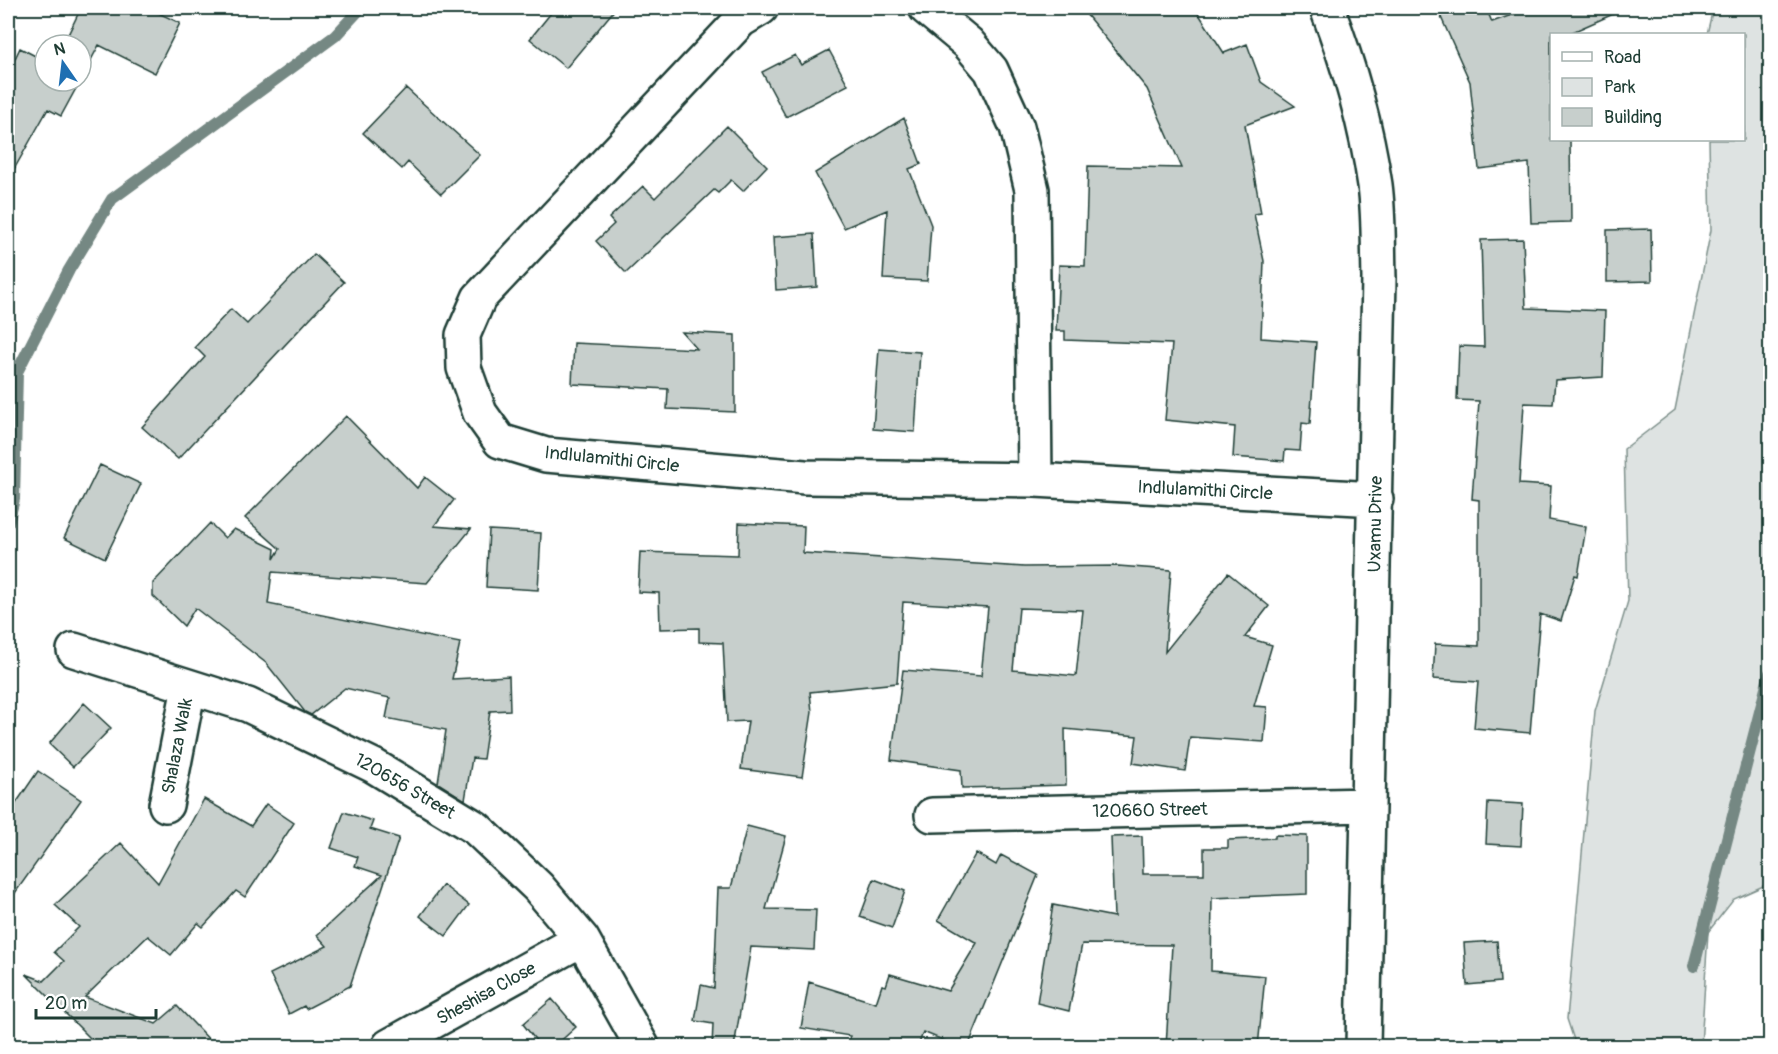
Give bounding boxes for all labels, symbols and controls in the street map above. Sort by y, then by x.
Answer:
north arrow [33,33,93,93]
legend [1550,33,1745,141]
text: N [52,38,67,60]
text: Road [1604,46,1641,69]
text: Park [1604,76,1636,99]
text: Building [1604,106,1662,129]
street label: Indlulamithi Circle [543,441,681,478]
street label: Indlulamithi Circle [1137,475,1273,506]
street label: Uxamu Drive [1363,475,1388,573]
street label: Shalaza Walk [157,696,198,796]
street label: 120656 Street [350,748,460,825]
street label: 120660 Street [1092,798,1209,823]
street label: Sheshisa Close [433,957,540,1030]
scale bar [36,982,156,1020]
text: 20 m [45,992,87,1015]

